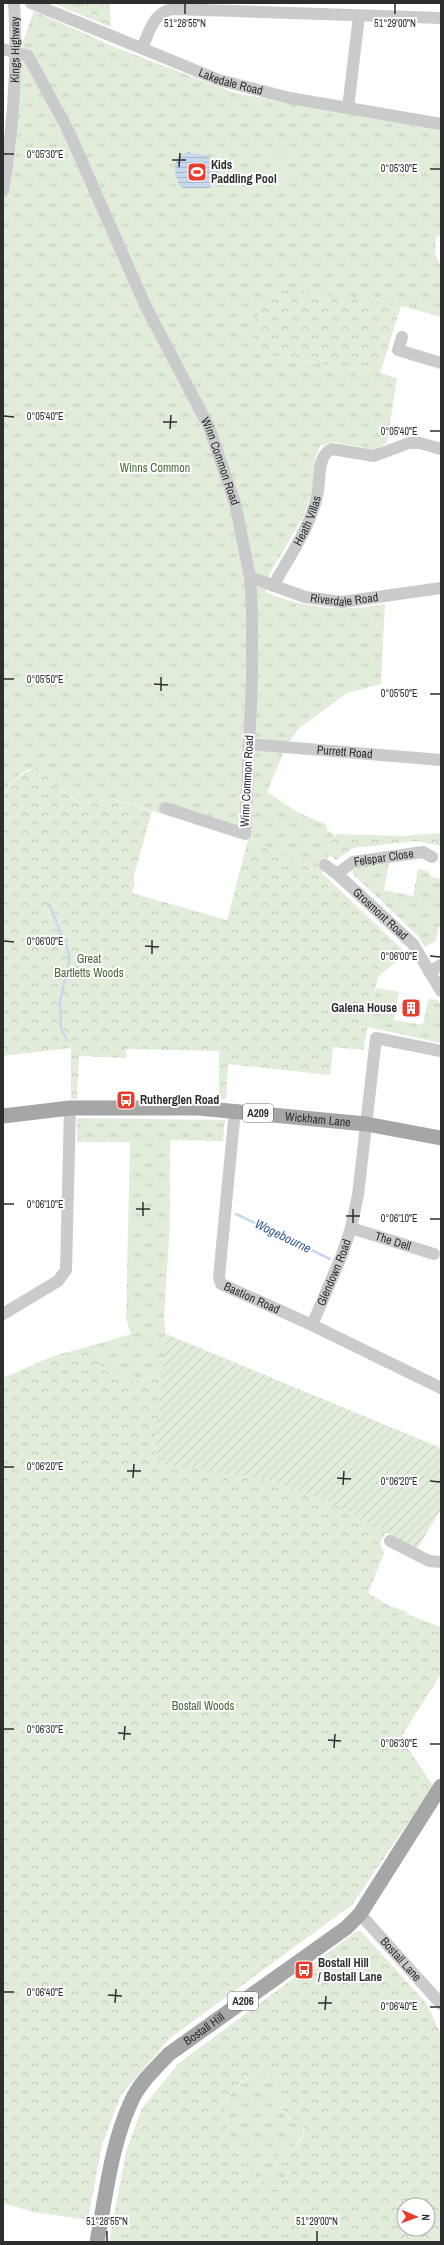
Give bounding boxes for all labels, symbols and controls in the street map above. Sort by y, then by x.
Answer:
street label: Kings Highway [7,16,23,83]
text: 51°28'55"N [164,17,206,30]
text: 51°29'00"N [374,17,416,30]
street label: Lakedale Road [196,65,265,99]
text: 0°05'30"E [27,148,63,161]
place label: Kids Paddling Pool [211,157,277,187]
sports icon: Kids Paddling Pool [186,161,208,183]
text: 0°05'30"E [381,162,417,175]
text: 0°05'40"E [27,410,63,423]
street label: Winn Common Road [197,414,243,507]
text: 0°05'40"E [381,425,417,438]
park label: Winns Common [120,460,190,476]
street label: Heath Villas [290,494,325,549]
street label: Riverdale Road [309,589,379,610]
text: 0°05'50"E [27,673,63,686]
text: 0°05'50"E [381,687,417,700]
street label: Winn Common Road [237,735,257,827]
street label: Purrett Road [316,742,373,762]
street label: Felspar Close [353,845,415,870]
street label: Grosmont Road [349,885,411,943]
text: 0°06'00"E [27,935,63,948]
text: 0°06'00"E [381,950,417,963]
park label: Great Bartletts Woods [54,951,124,981]
building icon: Galena House [400,997,422,1019]
place label: Galena House [331,1000,398,1016]
bus stop icon: Rutherglen Road [115,1089,137,1111]
place label: Rutherglen Road [140,1092,219,1108]
road number: A209 [243,1104,273,1122]
street label: Wickham Lane [284,1108,351,1131]
text: 0°06'10"E [27,1198,63,1211]
text: 0°06'10"E [381,1212,417,1225]
water label: Wogebourne [252,1215,314,1257]
street label: The Dell [373,1228,413,1254]
street label: Glendown Road [313,1237,355,1308]
street label: Bastion Road [221,1278,282,1318]
text: 0°06'20"E [27,1460,63,1473]
text: 0°06'20"E [381,1475,417,1488]
park label: Bostall Woods [172,1698,234,1714]
text: 0°06'30"E [27,1723,63,1736]
text: 0°06'30"E [381,1737,417,1750]
street label: Bostall Lane [377,1934,425,1985]
place label: Bostall Hill / Bostall Lane [318,1955,383,1985]
bus stop icon: Bostall Hill / Bostall Lane [293,1959,315,1981]
text: 0°06'40"E [27,1986,63,1999]
road number: A206 [228,1992,258,2010]
text: 0°06'40"E [381,2000,417,2013]
street label: Bostall Hill [180,2009,228,2049]
north arrow [396,2197,436,2237]
text: N [419,2214,433,2221]
text: 51°28'55"N [86,2215,128,2228]
text: 51°29'00"N [296,2215,338,2228]

